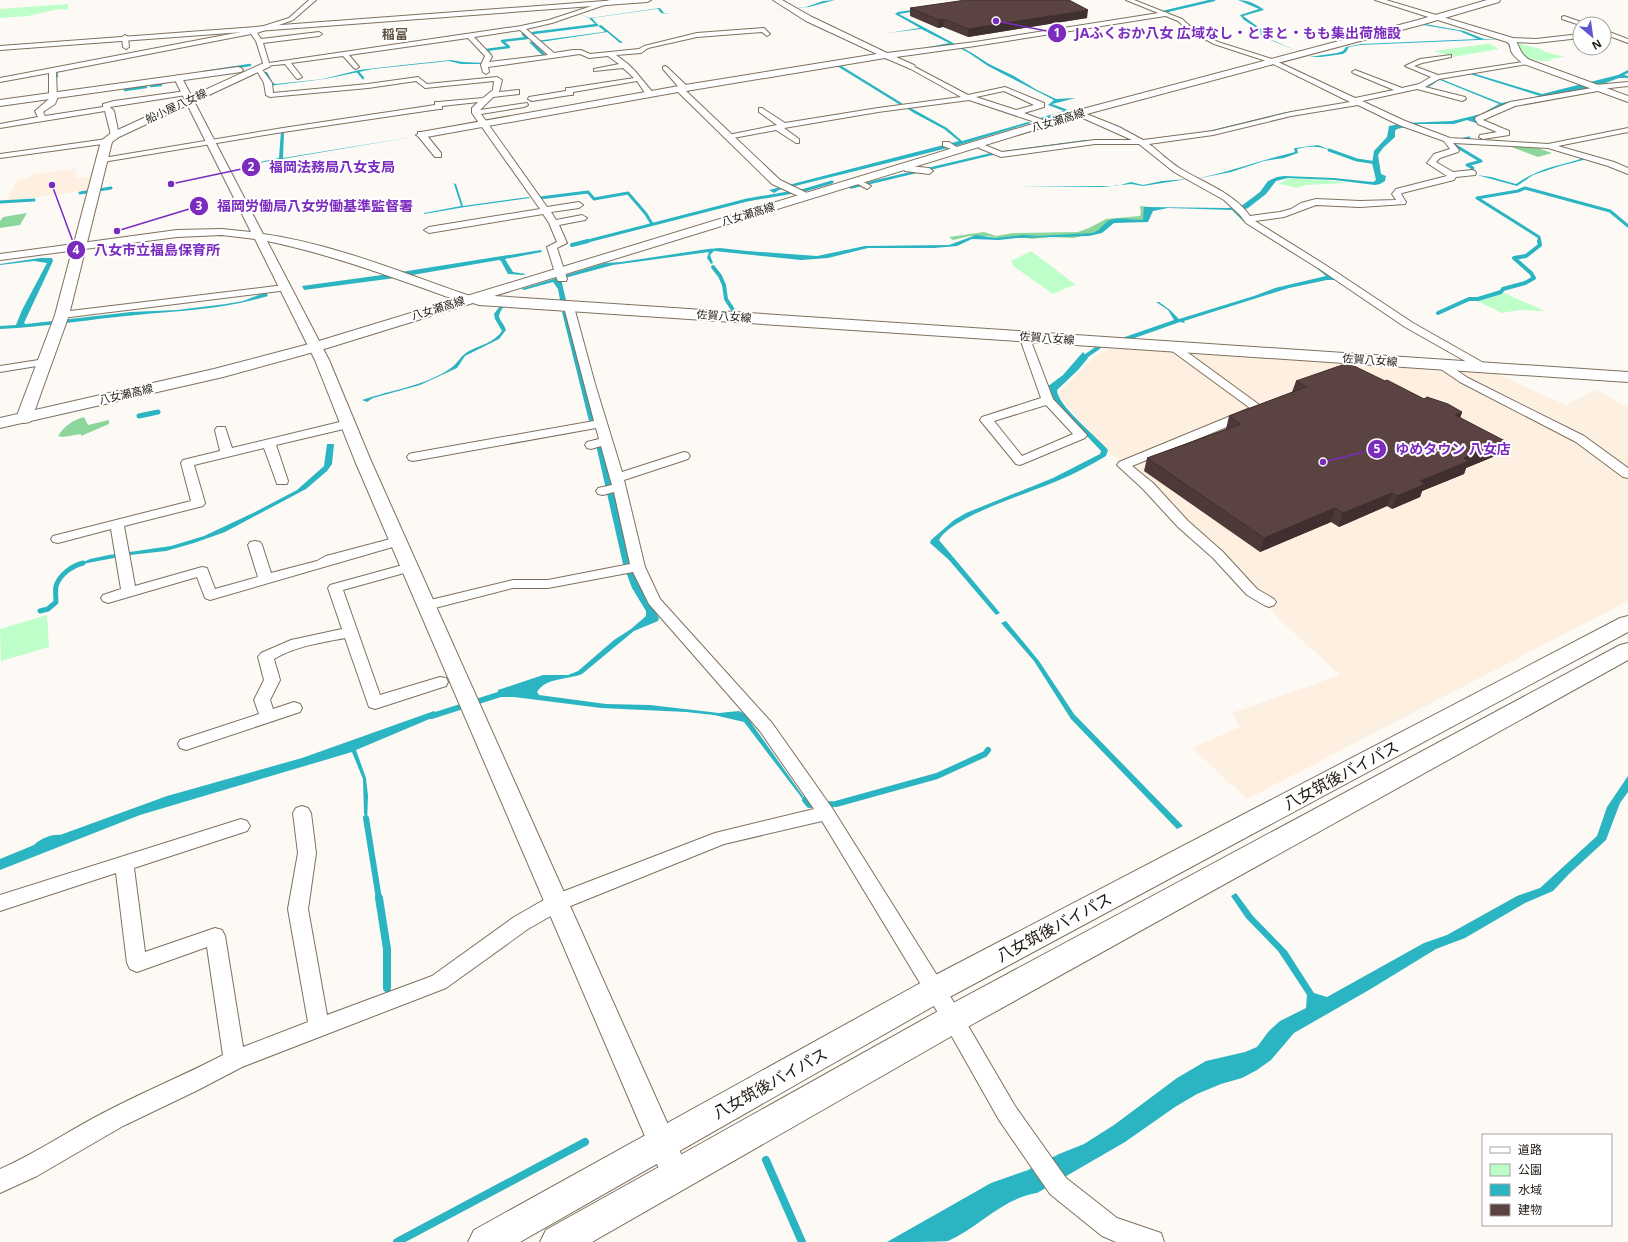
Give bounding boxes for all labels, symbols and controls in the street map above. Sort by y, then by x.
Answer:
north arrow [1572,16,1612,56]
callout: JAふくおか八女 広域なし・とまと・もも集出荷施設 [1047,20,1409,46]
text: JAふくおか八女 広域なし・とまと・もも集出荷施設 [1073,23,1401,42]
text: 1 [1054,24,1060,41]
district label: 稲富 [382,25,408,43]
text: N [1590,36,1605,54]
street label: 船小屋八女線 [143,85,209,126]
street label: 八女瀬高線 [1029,104,1086,135]
callout: 福岡法務局八女支局 [241,154,403,180]
text: 福岡法務局八女支局 [269,157,395,176]
text: 2 [248,158,255,175]
callout: 福岡労働局八女労働基準監督署 [189,193,421,219]
text: 福岡労働局八女労働基準監督署 [217,196,413,215]
text: 3 [196,197,203,214]
street label: 八女瀬高線 [719,198,776,229]
callout: 八女市立福島保育所 [66,237,228,263]
text: 八女市立福島保育所 [94,240,220,259]
text: 4 [73,241,80,258]
street label: 八女瀬高線 [409,292,466,323]
street label: 佐賀八女線 [696,306,752,325]
street label: 佐賀八女線 [1019,328,1075,347]
street label: 佐賀八女線 [1342,350,1398,369]
street label: 八女瀬高線 [97,380,154,407]
callout: ゆめタウン 八女店 [1367,436,1519,462]
text: ゆめタウン 八女店 [1395,439,1511,458]
text: 5 [1374,440,1381,457]
street label: 八女筑後バイパス [1279,735,1403,815]
street label: 八女筑後バイパス [992,887,1116,967]
street label: 八女筑後バイパス [709,1042,831,1124]
legend [1482,1134,1612,1226]
text: 道路 [1518,1141,1542,1158]
text: 公園 [1518,1161,1542,1178]
text: 水域 [1518,1181,1542,1198]
text: 建物 [1518,1201,1542,1218]

